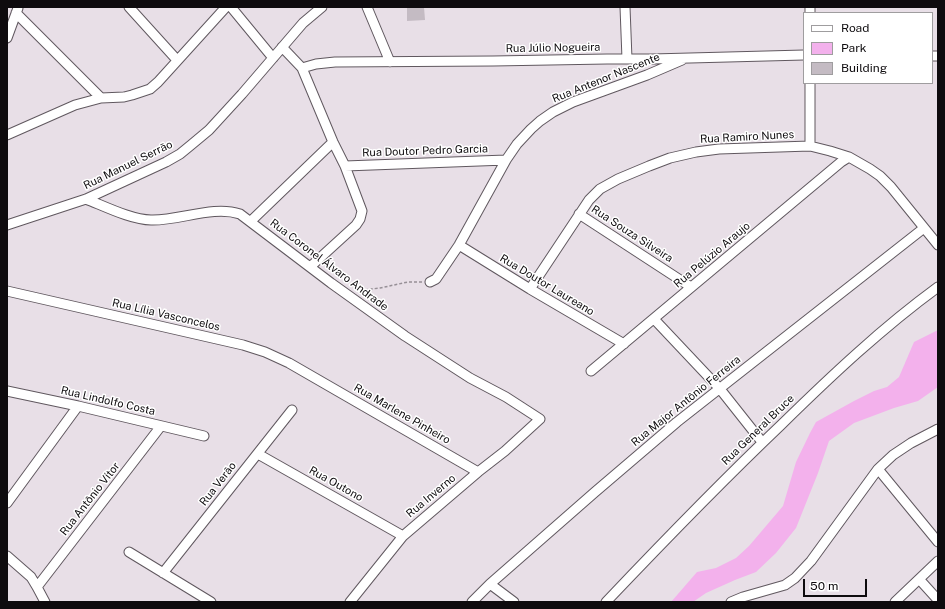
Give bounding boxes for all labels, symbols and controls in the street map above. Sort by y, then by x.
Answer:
legend [803,12,933,84]
text: Road [841,21,869,35]
street label: Rua Júlio Nogueira [505,41,601,55]
text: Park [841,41,867,55]
street label: Rua Antenor Nascente [550,50,662,106]
text: Building [841,61,887,75]
street label: Rua Ramiro Nunes [700,128,794,146]
street label: Rua Manuel Serrão [81,138,175,192]
street label: Rua Doutor Pedro Garcia [362,142,488,160]
street label: Rua Souza Silveira [589,203,675,265]
street label: Rua Coronel Álvaro Andrade [267,216,391,314]
street label: Rua Pelúzio Araujo [671,219,753,291]
street label: Rua Doutor Laureano [497,252,597,318]
street label: Rua Lília Vasconcelos [111,296,221,334]
street label: Rua Major Antônio Ferreira [629,353,743,449]
street label: Rua Marlene Pinheiro [351,381,453,447]
street label: Rua Lindolfo Costa [59,384,157,418]
street label: Rua General Bruce [719,392,797,468]
street label: Rua Verão [197,459,239,509]
street label: Rua Antônio Vítor [57,460,123,538]
street label: Rua Outono [307,464,365,504]
street label: Rua Inverno [404,472,458,520]
scale bar [805,571,869,597]
text: 50 m [810,579,838,593]

